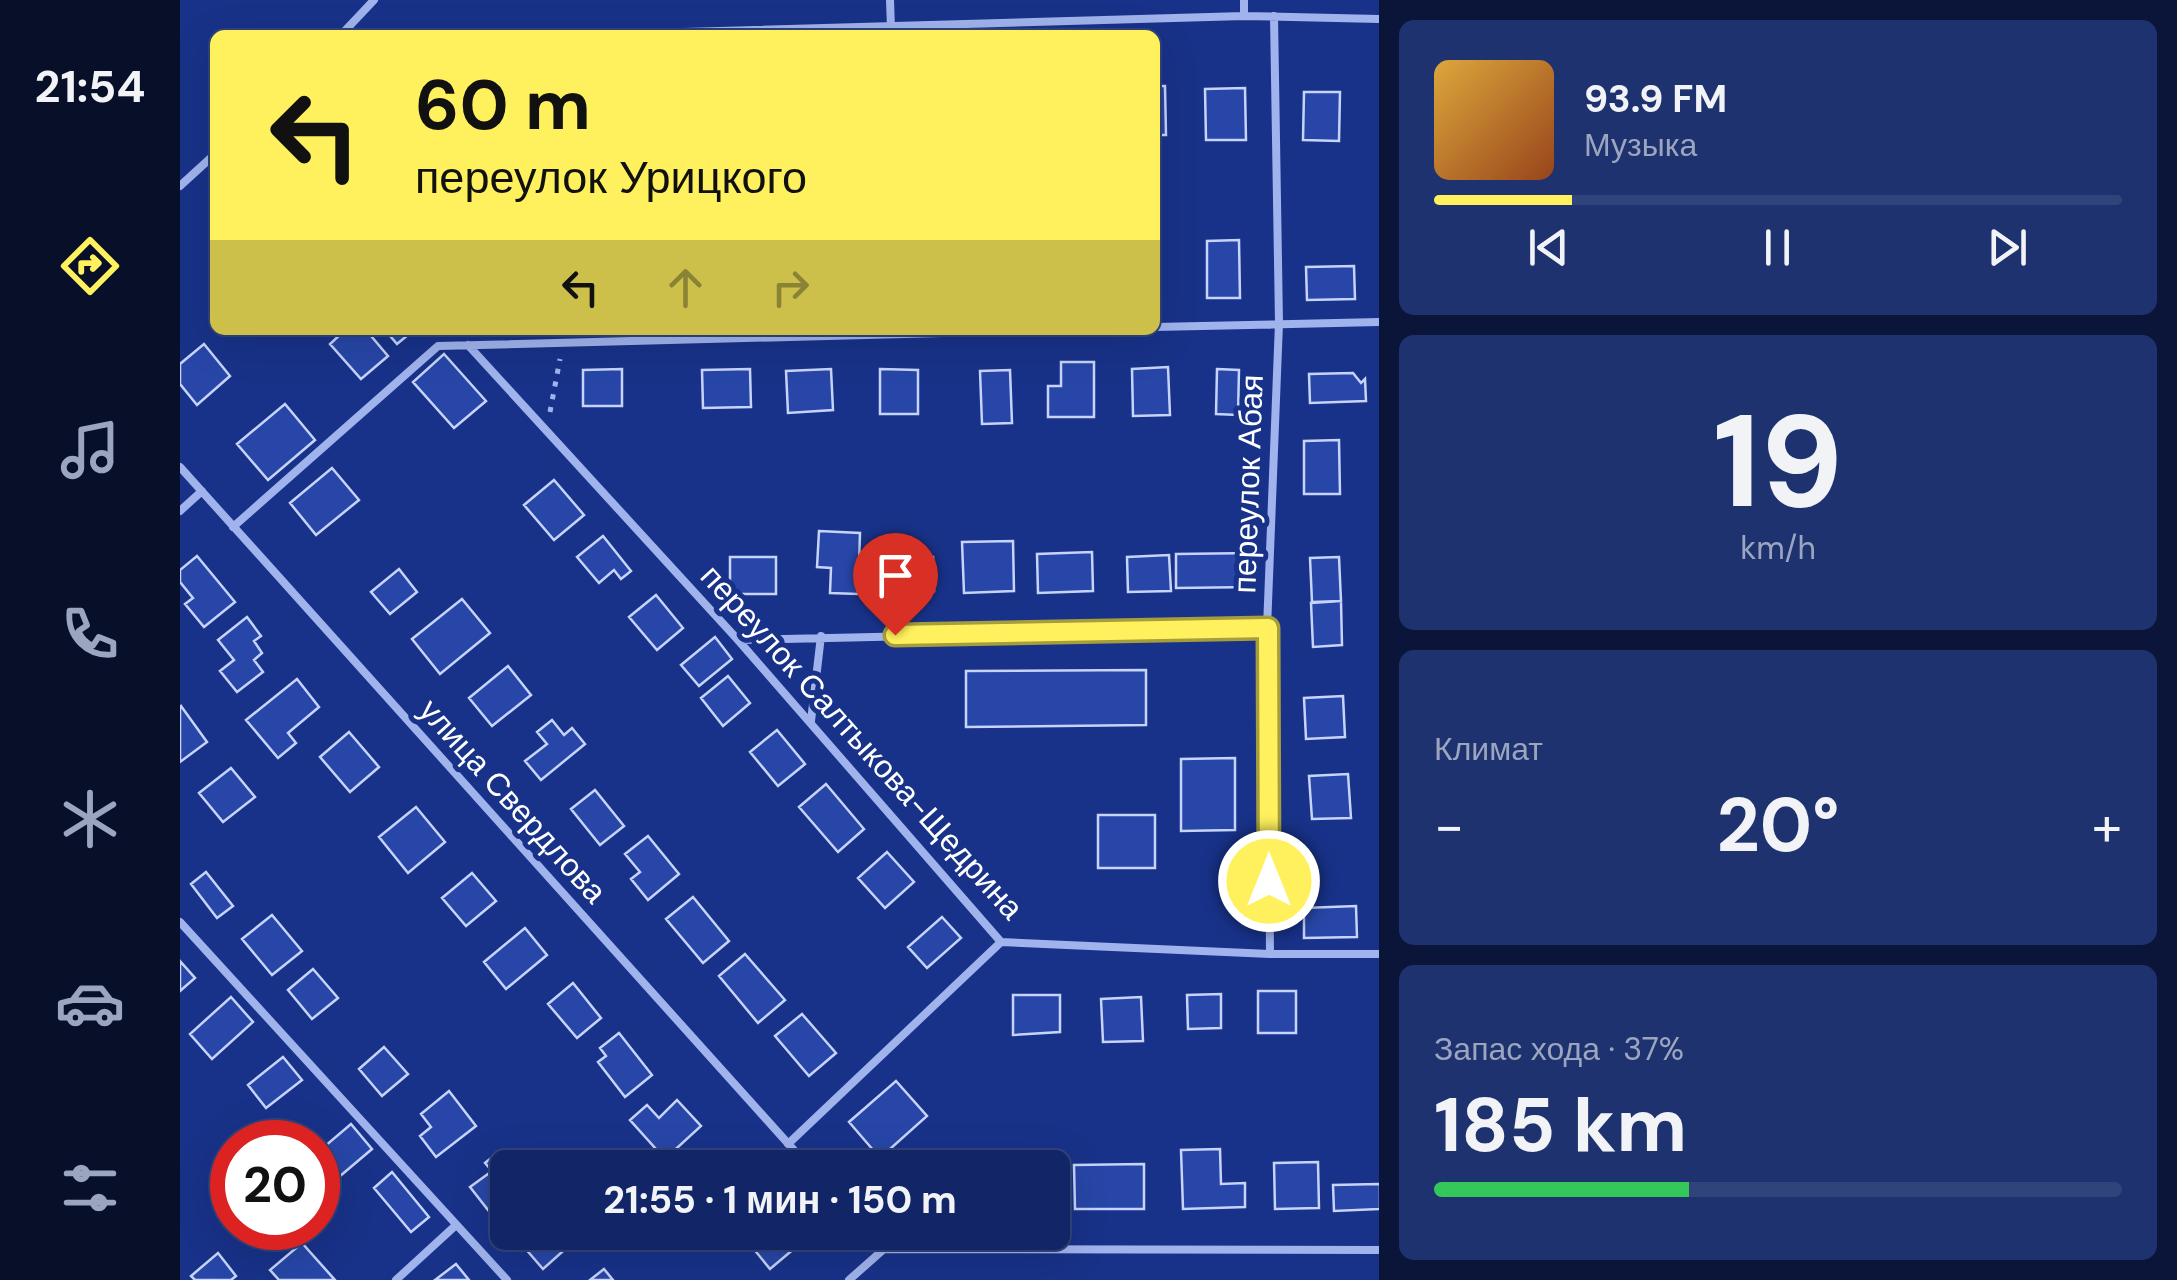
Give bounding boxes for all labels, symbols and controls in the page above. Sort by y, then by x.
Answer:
text: 21:54 [34,57,146,116]
text: 60 m [415,60,591,151]
icon: left [250,70,380,200]
text: 93.9 FM [1584,74,1727,124]
text: Музыка [1584,124,1697,166]
text: переулок Урицкого [415,148,807,207]
icon: previous [1521,220,1576,275]
icon: pause [1750,220,1805,275]
icon: next [1980,220,2035,275]
icon: directions [55,231,125,301]
icon: left [553,260,608,315]
icon: ahead [658,260,713,315]
icon: right [763,260,818,315]
street label: переулок Абая [1223,374,1273,594]
text: 19 [1713,377,1843,546]
icon: music [55,415,125,485]
text: km/h [1740,527,1816,569]
pin [853,533,938,636]
icon: arrive [868,548,923,603]
street label: переулок Салтыкова-Щедрина [691,556,1033,928]
icon: phone [55,599,125,669]
street label: улица Свердлова [410,690,616,912]
text: Климат [1434,728,1543,770]
text: 20° [1717,777,1840,874]
icon: climate [55,784,125,854]
text: − [1434,790,1464,862]
text: + [2092,790,2122,862]
position arrow [1217,829,1321,933]
icon: car [55,968,125,1038]
text: Запас хода · 37% [1434,1028,1684,1070]
text: 185 km [1434,1077,1687,1174]
speed limit sign: 20 [210,1120,340,1250]
icon: filters [55,1153,125,1223]
text: 21:55 · 1 мин · 150 m [603,1175,957,1225]

